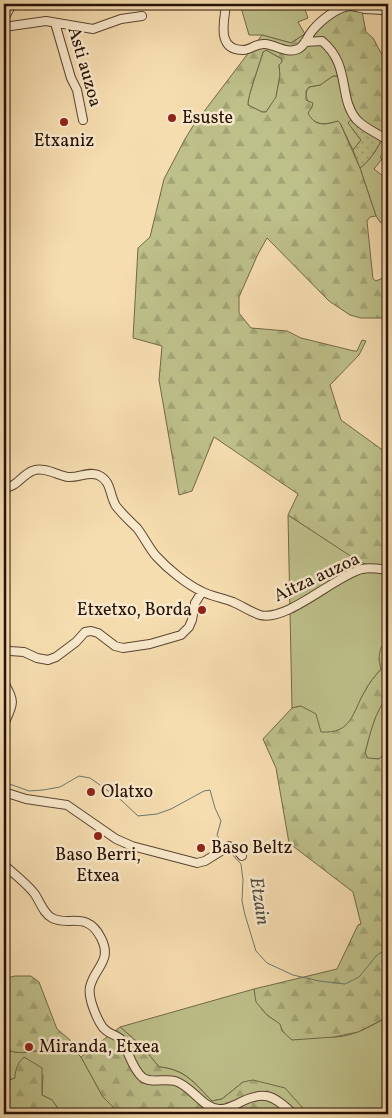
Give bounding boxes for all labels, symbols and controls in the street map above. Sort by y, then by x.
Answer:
street label: Asti auzoa [61,24,107,110]
place label: Esuste [182,106,233,131]
marker: Esuste [166,112,178,124]
marker: Etxaniz [58,116,70,128]
place label: Etxaniz [34,129,94,154]
street label: Aitza auzoa [270,547,364,609]
place label: Etxetxo, Borda [77,598,192,623]
marker: Etxetxo, Borda [196,604,208,616]
place label: Olatxo [101,780,153,805]
marker: Olatxo [85,786,97,798]
marker: Baso Berri, Etxea [92,830,104,842]
place label: Baso Beltz [211,836,293,861]
marker: Baso Beltz [195,842,207,854]
place label: Baso Berri, Etxea [55,843,141,889]
water label: Etzain [242,875,276,927]
place label: Miranda, Etxea [39,1035,159,1060]
marker: Miranda, Etxea [23,1041,35,1053]

